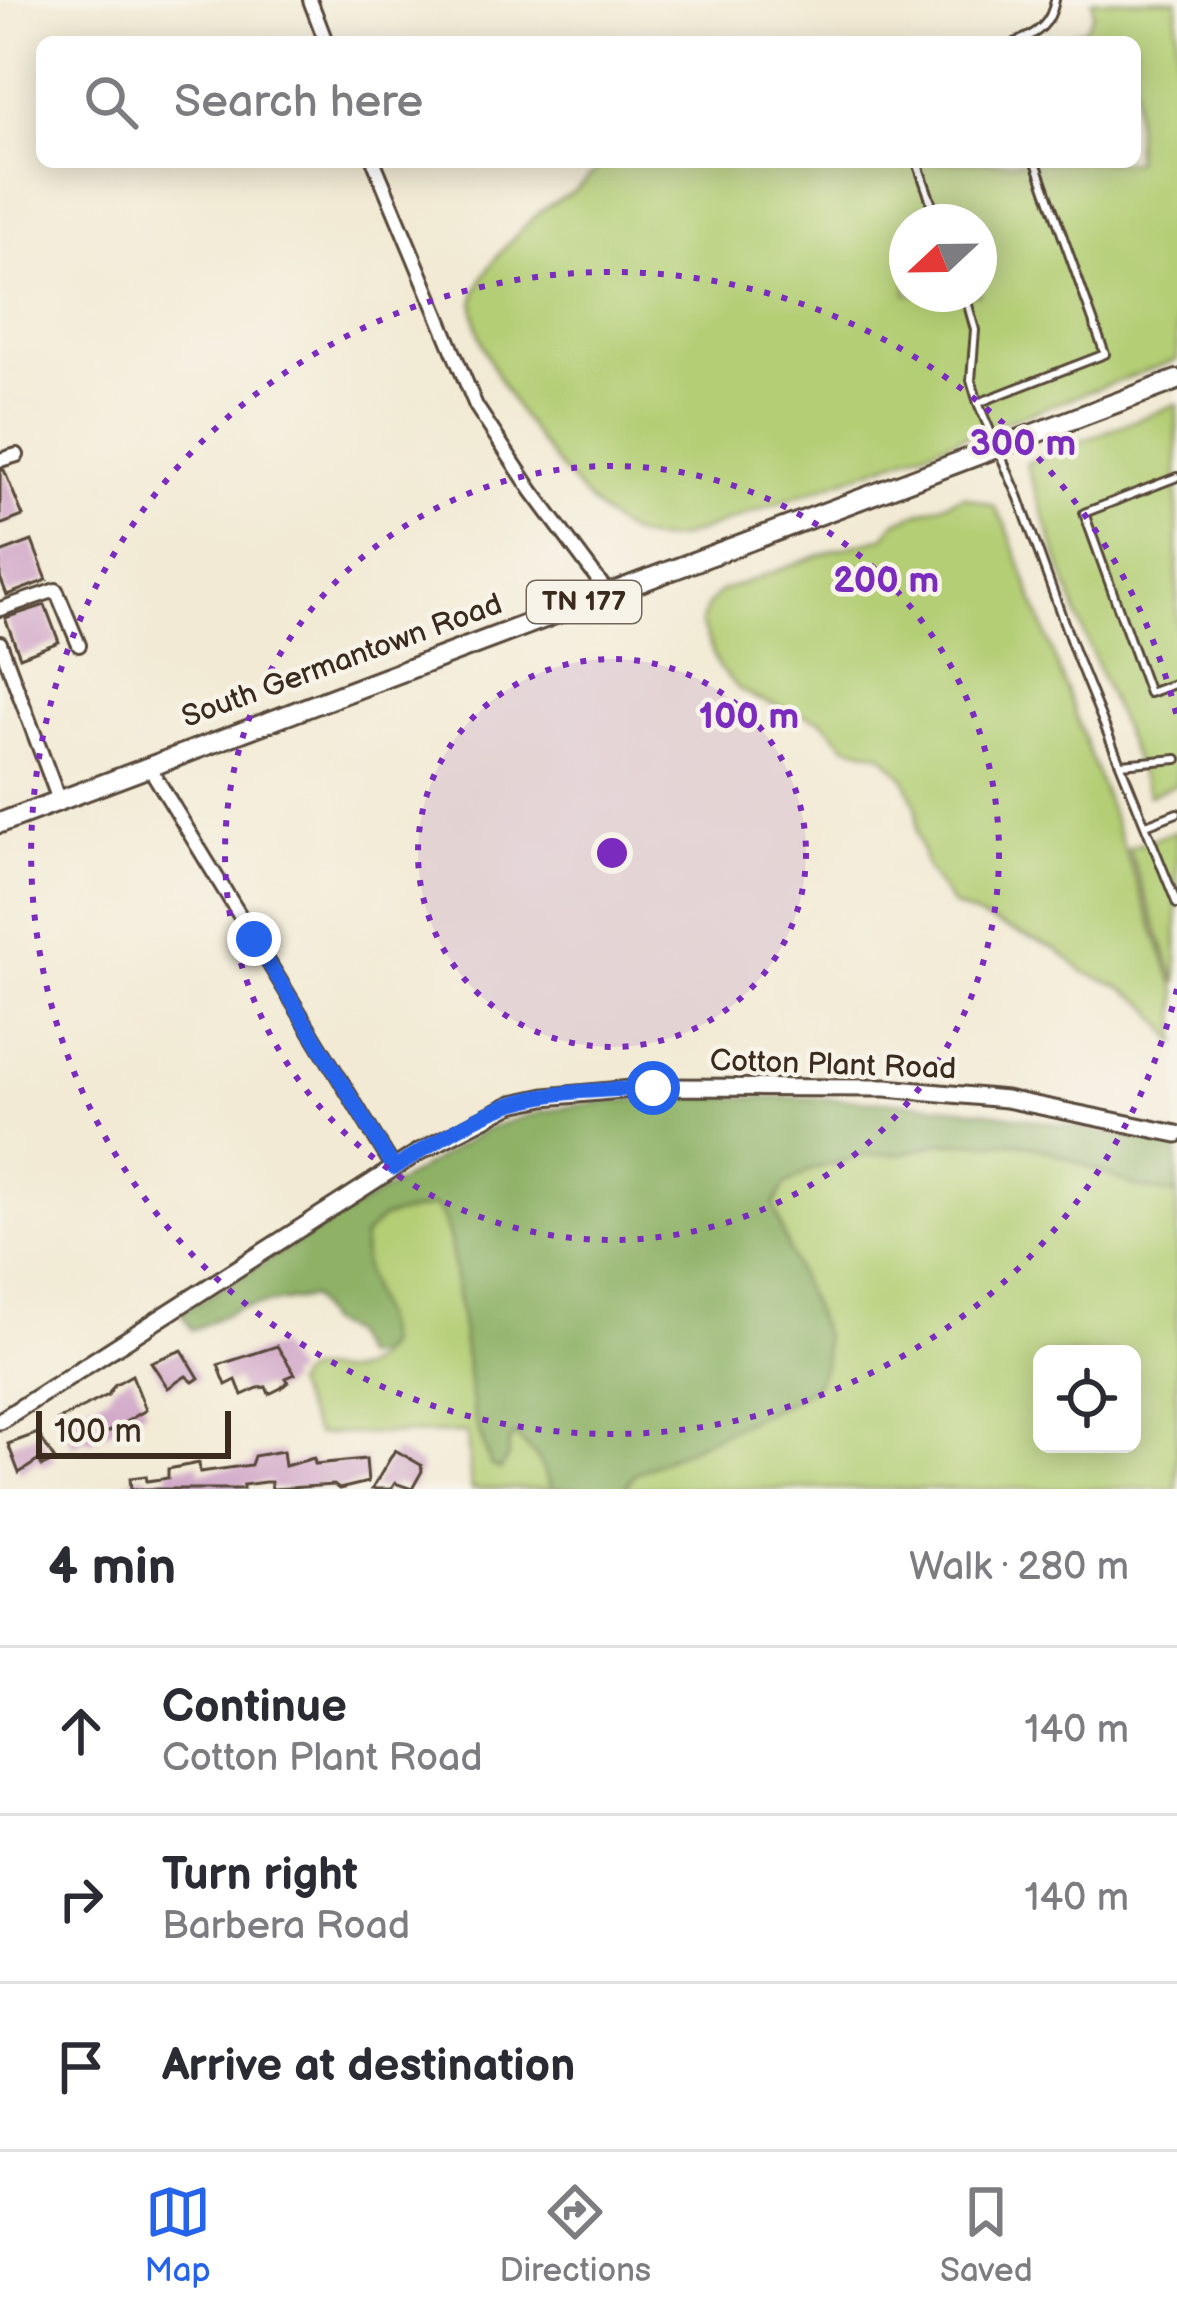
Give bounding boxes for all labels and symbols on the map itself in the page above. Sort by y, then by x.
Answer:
north arrow [889,204,997,312]
text: 300 m [970,423,1076,466]
text: 200 m [833,560,939,603]
road number: TN 177 [527,581,641,623]
street label: South Germantown Road [177,586,507,736]
text: 100 m [699,696,799,739]
centre of rings [591,832,633,874]
route end [227,912,281,966]
street label: Cotton Plant Road [709,1043,957,1087]
route start [626,1061,680,1115]
scale bar [36,1405,231,1458]

